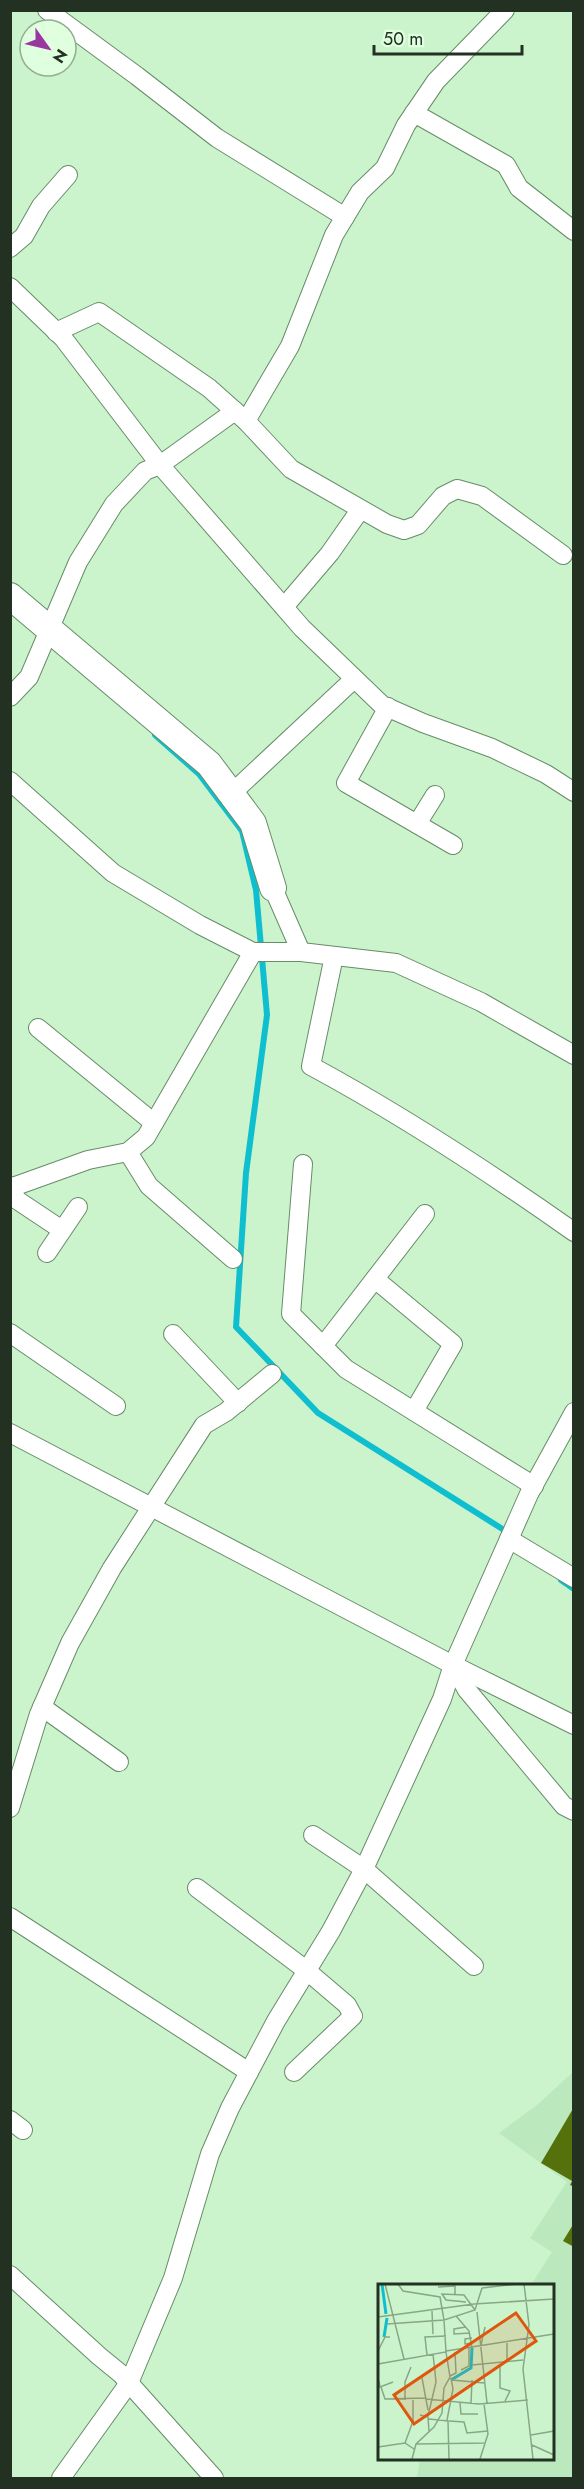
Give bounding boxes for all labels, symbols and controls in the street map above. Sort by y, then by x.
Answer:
north arrow [18,18,78,78]
scale bar [374,18,522,56]
text: 50 m [383,26,423,52]
text: N [47,44,73,68]
inset map [378,2284,554,2459]

